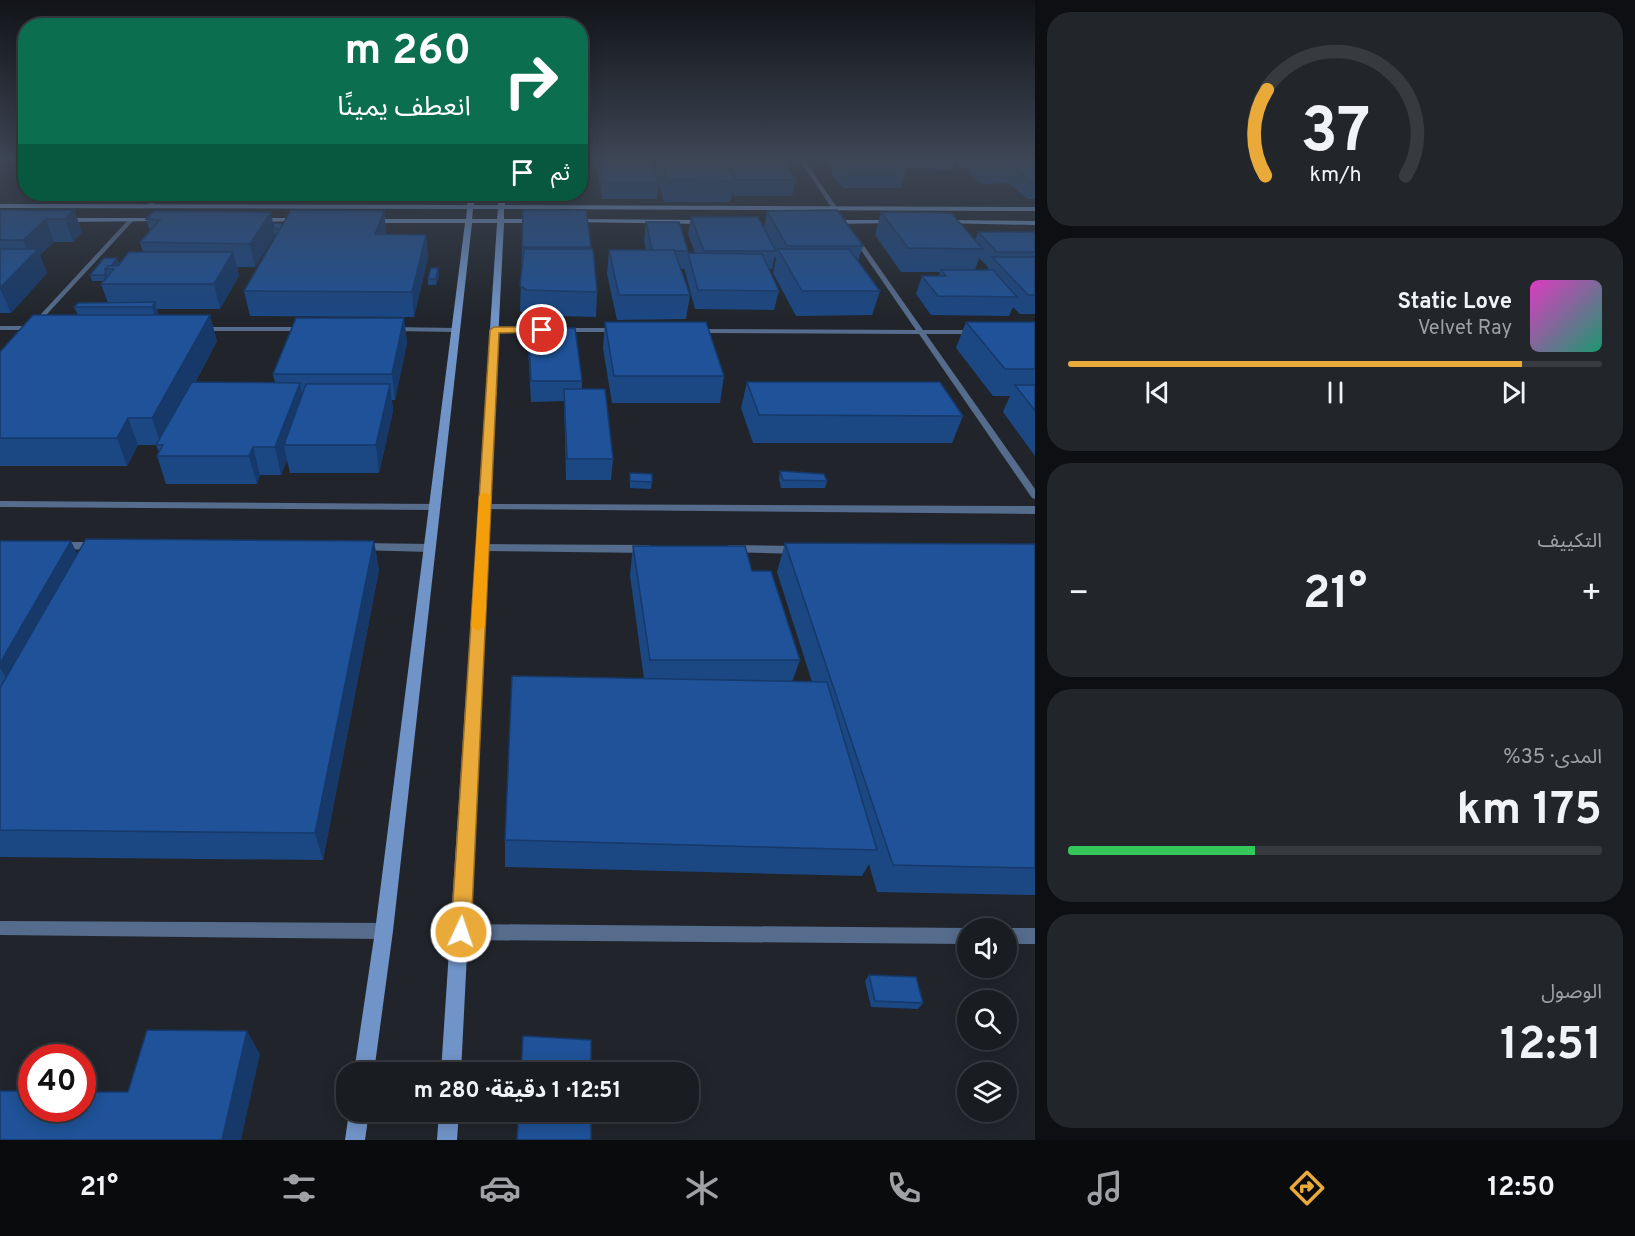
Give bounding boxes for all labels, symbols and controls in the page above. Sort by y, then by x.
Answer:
text: 260 m [345,26,471,79]
icon: right [492,42,570,120]
text: انعطف يمينًا [337,91,471,125]
text: 37 [1300,95,1370,174]
icon: arrive [506,156,539,189]
text: ثم [551,161,570,188]
text: km/h [1309,162,1361,189]
text: Static Love [1398,289,1512,316]
pin [516,304,567,355]
icon: arrive [525,313,558,346]
text: Velvet Ray [1418,316,1512,342]
icon: previous [1141,376,1174,409]
icon: pause [1319,376,1352,409]
icon: next [1497,376,1530,409]
text: التكييف [1538,529,1602,555]
text: 21° [1303,567,1367,624]
text: − [1068,574,1089,616]
text: + [1581,574,1602,616]
text: المدى · 35% [1503,745,1602,771]
text: 175 km [1457,783,1602,840]
position arrow [429,900,493,964]
map controls [957,918,1017,1122]
button: sound [957,918,1017,978]
text: الوصول [1541,980,1602,1006]
button: search [957,990,1017,1050]
text: 12:51 [1500,1018,1602,1075]
speed limit sign: 40 [18,1044,96,1122]
button: layers [957,1062,1017,1122]
text: 12:51 · 1 دقيقة · 280 m [414,1078,621,1105]
icon: filters [278,1167,320,1209]
icon: car [479,1167,521,1209]
icon: climate [681,1167,723,1209]
icon: phone [883,1167,925,1209]
icon: music [1084,1167,1126,1209]
icon: directions [1286,1167,1328,1209]
text: 21° [80,1171,118,1205]
text: 12:50 [1487,1171,1555,1205]

